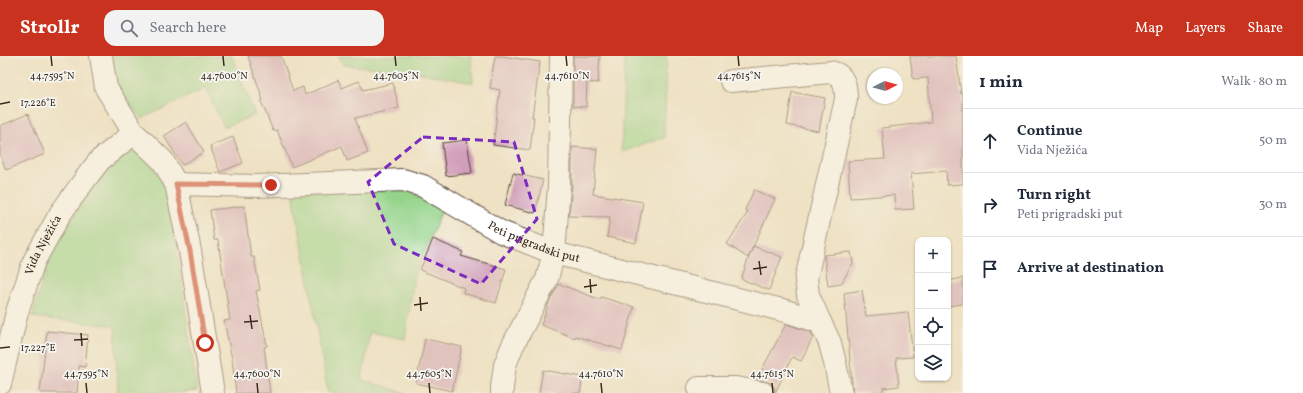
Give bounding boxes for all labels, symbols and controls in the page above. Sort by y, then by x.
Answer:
search box [104,10,384,46]
text: Strollr [20,15,80,41]
icon: search [118,17,140,39]
text: Search here [150,18,226,39]
text: Map [1135,19,1163,38]
text: Layers [1185,19,1225,38]
text: Share [1247,19,1283,38]
north arrow [867,68,903,104]
text: 44.7595°N [30,69,75,83]
text: 44.7600°N [200,69,248,83]
text: 44.7605°N [373,69,420,83]
text: 44.7610°N [545,69,590,83]
text: 44.7615°N [717,69,762,83]
text: 1 min [979,71,1023,94]
text: Walk · 80 m [1221,73,1287,91]
text: 17.226°E [20,96,56,110]
text: Continue [1017,121,1082,142]
icon: ahead [979,130,1001,152]
text: 50 m [1259,132,1287,150]
text: Vida Nježića [1017,142,1088,160]
route end [262,176,280,194]
text: Turn right [1017,185,1091,206]
icon: right [979,194,1001,216]
text: 30 m [1259,196,1287,214]
text: Peti prigradski put [1017,206,1123,224]
street label: Vida Nježića [22,212,66,277]
street label: Peti prigradski put [484,218,581,267]
map controls [915,237,951,381]
button: + [915,237,951,273]
icon: arrive [979,258,1001,280]
text: Arrive at destination [1017,258,1164,279]
button: − [915,273,951,309]
button: locate [915,309,951,345]
route start [196,334,214,352]
text: 17.227°E [20,341,56,355]
button: layers [915,345,951,381]
text: 44.7595°N [64,367,109,381]
text: 44.7600°N [233,367,281,381]
text: 44.7605°N [406,367,453,381]
text: 44.7610°N [579,367,624,381]
text: 44.7615°N [750,367,795,381]

